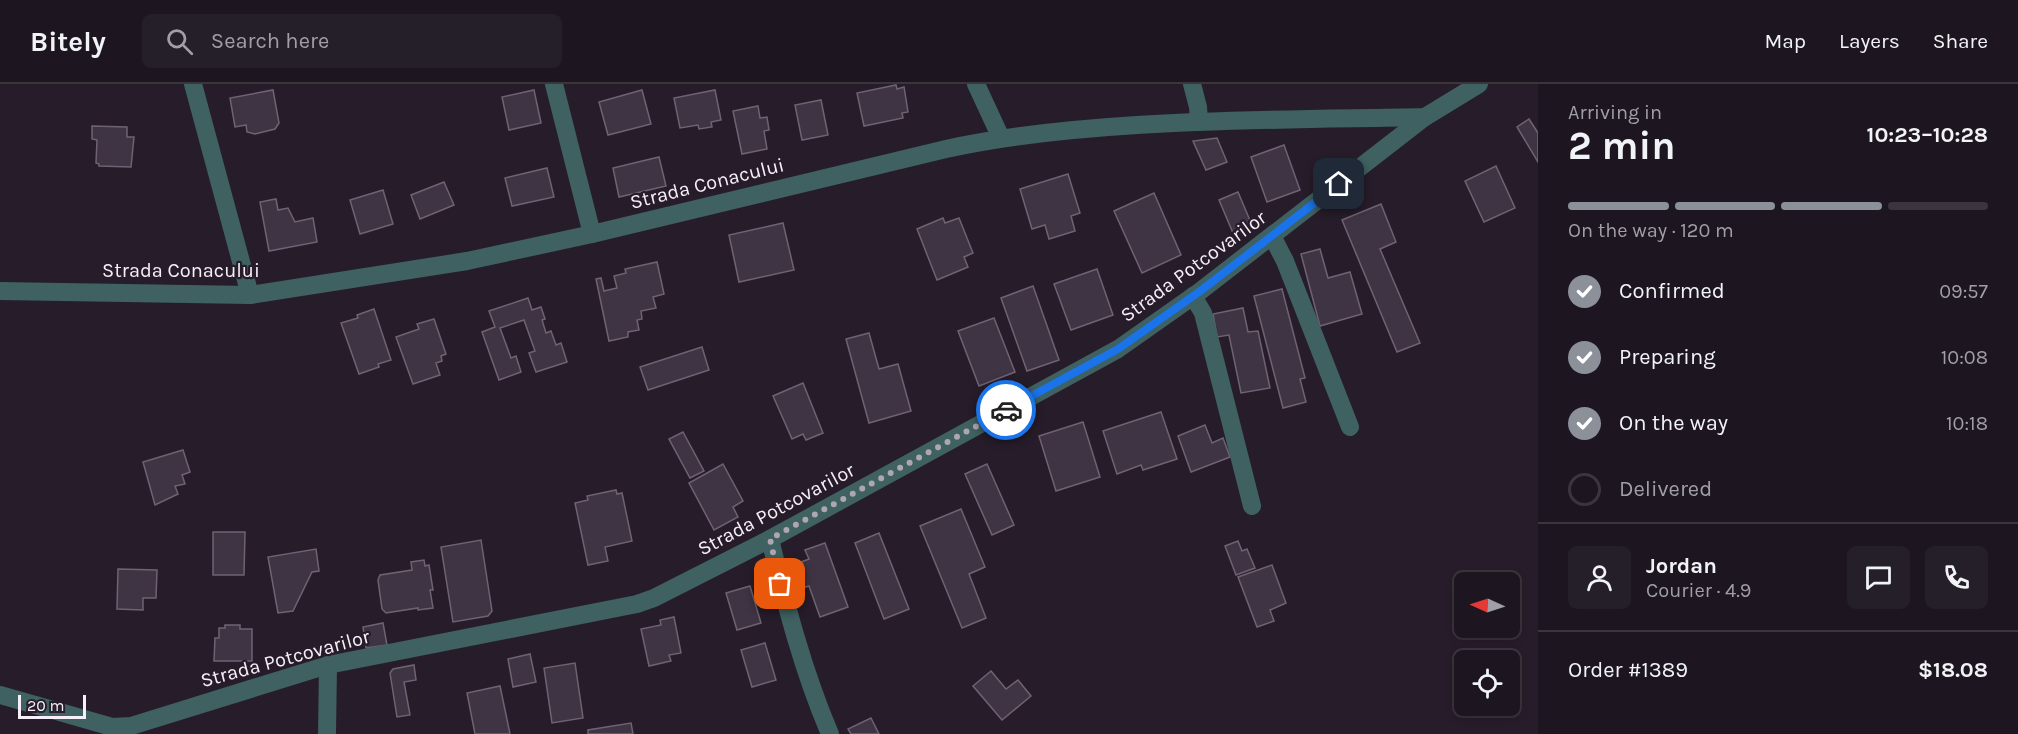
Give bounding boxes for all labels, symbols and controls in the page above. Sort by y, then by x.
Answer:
search box [142,14,562,68]
text: Bitely [30,25,106,58]
icon: search [163,25,196,58]
text: Search here [211,28,329,54]
text: Map [1764,29,1806,53]
text: Layers [1839,29,1900,53]
text: Share [1933,29,1988,53]
text: Arriving in [1568,101,1662,124]
text: 10:23–10:28 [1867,122,1988,148]
text: 2 min [1568,123,1676,169]
street label: Strada Conacului [628,153,786,214]
pin [1313,158,1364,209]
icon: home [1322,167,1355,200]
street label: Strada Potcovarilor [1116,205,1271,327]
text: On the way · 120 m [1568,219,1734,242]
street label: Strada Conacului [102,259,260,282]
icon: check [1568,275,1601,308]
text: Confirmed [1619,278,1725,304]
text: 09:57 [1939,280,1988,303]
icon: check [1568,341,1601,374]
text: Preparing [1619,344,1716,370]
text: 10:08 [1941,346,1988,369]
courier [976,380,1036,440]
icon: car [990,394,1023,427]
icon: check [1568,407,1601,440]
text: On the way [1619,410,1728,436]
text: 10:18 [1946,412,1988,435]
street label: Strada Potcovarilor [694,458,859,560]
text: Delivered [1619,476,1712,502]
button: person [1568,546,1631,609]
button: chat [1847,546,1910,609]
button: phone [1925,546,1988,609]
text: Jordan [1646,553,1717,579]
pin [754,558,805,609]
icon: bag [763,567,796,600]
north arrow [1454,572,1520,638]
map controls [1454,572,1520,716]
text: Courier · 4.9 [1646,579,1751,602]
street label: Strada Potcovarilor [198,625,373,692]
button: locate [1454,650,1520,716]
text: Order #1389 [1568,657,1688,683]
text: $18.08 [1918,657,1988,683]
scale bar [18,692,86,720]
text: 20 m [27,696,65,715]

